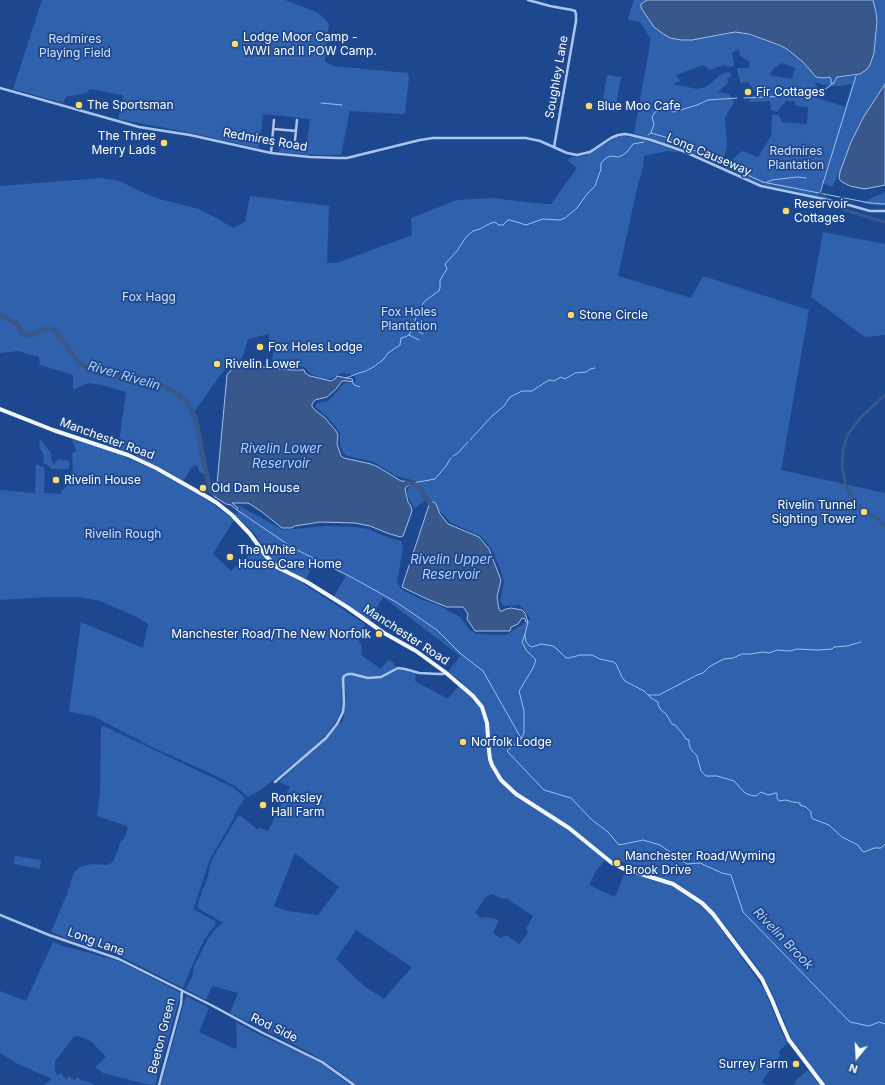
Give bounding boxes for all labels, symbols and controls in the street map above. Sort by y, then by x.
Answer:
place label: Lodge Moor Camp - WWI and II POW Camp. [243,30,377,58]
park label: Redmires Playing Field [39,32,111,60]
street label: Soughley Lane [543,34,571,120]
marker: Lodge Moor Camp - WWI and II POW Camp. [230,39,240,49]
place label: Fir Cottages [756,85,825,99]
marker: Fir Cottages [743,87,753,97]
place label: The Sportsman [87,98,174,112]
place label: Blue Moo Cafe [597,99,680,113]
marker: The Sportsman [74,100,84,110]
marker: Blue Moo Cafe [584,101,594,111]
street label: Redmires Road [222,126,308,154]
place label: The Three Merry Lads [91,129,156,157]
street label: Long Causeway [664,131,754,179]
marker: The Three Merry Lads [159,138,169,148]
park label: Redmires Plantation [768,144,824,172]
place label: Reservoir Cottages [794,197,848,225]
marker: Reservoir Cottages [781,206,791,216]
park label: Fox Hagg [122,290,176,304]
park label: Fox Holes Plantation [381,305,437,333]
place label: Stone Circle [579,308,648,322]
marker: Stone Circle [566,310,576,320]
place label: Fox Holes Lodge [268,340,363,354]
marker: Fox Holes Lodge [255,342,265,352]
place label: Rivelin Lower [225,357,300,371]
water label: River Rivelin [86,358,162,394]
marker: Rivelin Lower [212,359,222,369]
street label: Manchester Road [58,415,156,463]
water label: Rivelin Lower Reservoir [240,441,322,472]
place label: Rivelin House [64,473,141,487]
marker: Rivelin House [51,475,61,485]
place label: Old Dam House [211,481,300,495]
marker: Old Dam House [198,483,208,493]
place label: Rivelin Tunnel Sighting Tower [771,498,856,526]
marker: Rivelin Tunnel Sighting Tower [859,507,869,517]
park label: Rivelin Rough [85,527,161,541]
place label: The White House Care Home [238,543,342,571]
marker: The White House Care Home [225,552,235,562]
water label: Rivelin Upper Reservoir [410,552,492,583]
street label: Manchester Road [360,602,452,668]
place label: Manchester Road/The New Norfolk [171,627,371,641]
marker: Manchester Road/The New Norfolk [374,629,384,639]
place label: Norfolk Lodge [471,735,552,749]
marker: Norfolk Lodge [458,737,468,747]
place label: Ronksley Hall Farm [271,791,325,819]
marker: Ronksley Hall Farm [258,800,268,810]
place label: Manchester Road/Wyming Brook Drive [625,849,775,877]
marker: Manchester Road/Wyming Brook Drive [612,858,622,868]
water label: Rivelin Brook [750,905,816,973]
street label: Long Lane [66,925,126,959]
street label: Beeton Green [146,997,178,1075]
street label: Rod Side [248,1010,300,1046]
north arrow [837,1037,877,1077]
place label: Surrey Farm [719,1057,788,1071]
marker: Surrey Farm [791,1059,801,1069]
text: N [847,1060,859,1076]

